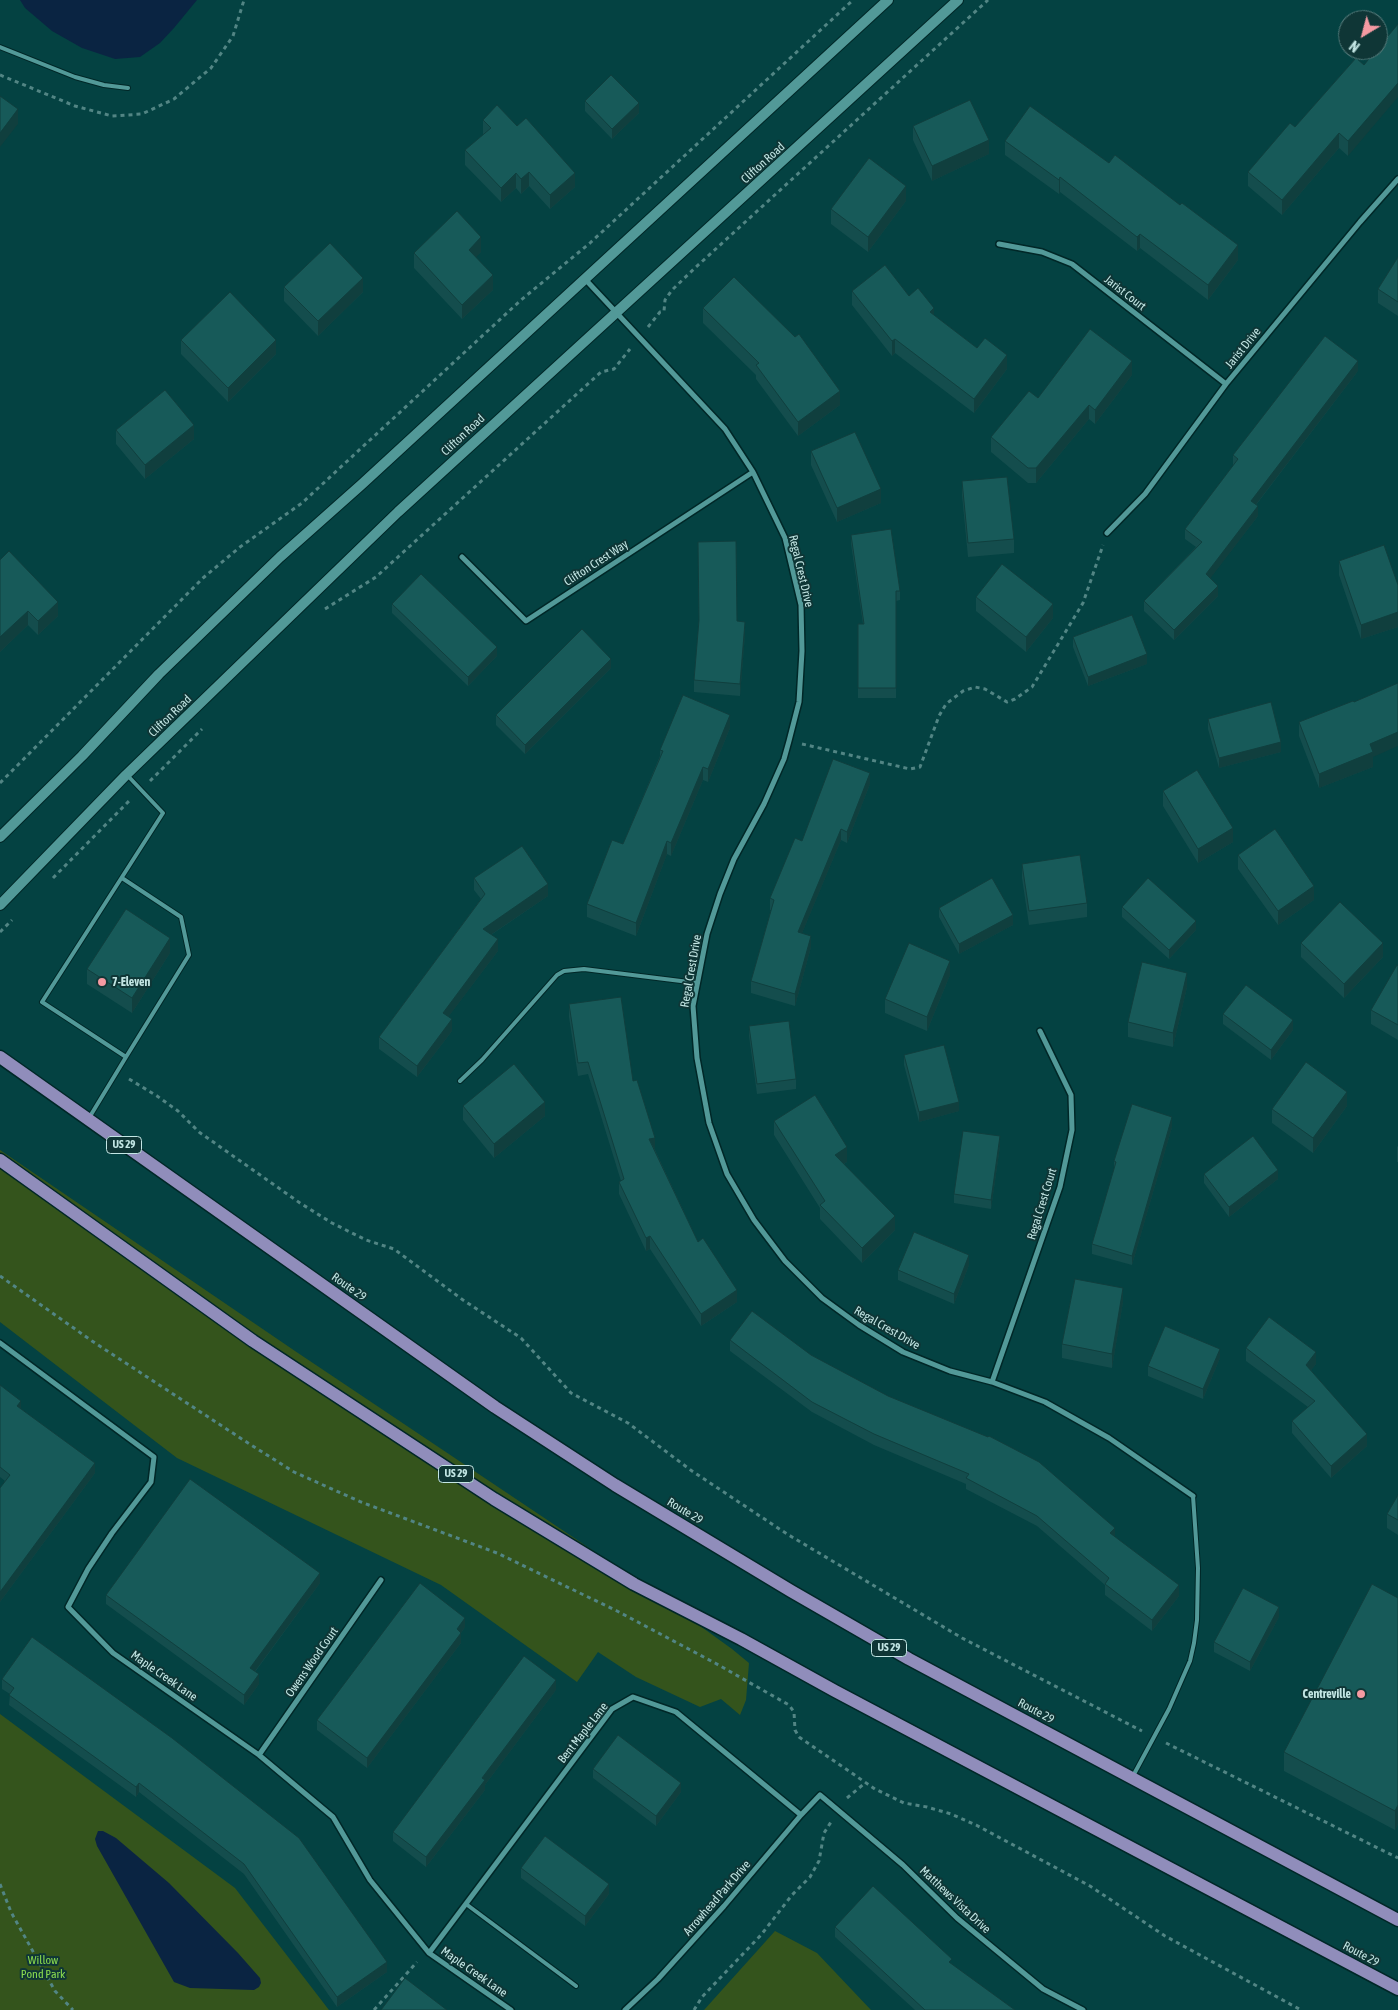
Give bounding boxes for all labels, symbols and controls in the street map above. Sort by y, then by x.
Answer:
north arrow [1338,10,1388,60]
text: N [1346,37,1363,55]
street label: Clifton Road [738,140,788,186]
street label: Jarist Court [1101,272,1149,314]
street label: Jarist Drive [1222,325,1264,371]
street label: Clifton Road [438,411,488,459]
street label: Regal Crest Drive [786,533,816,609]
street label: Clifton Crest Way [561,537,631,589]
street label: Clifton Road [146,692,194,740]
street label: Regal Crest Drive [678,933,704,1009]
place label: 7-Eleven [112,975,150,989]
marker: 7-Eleven [96,976,108,988]
road number: US 29 [106,1136,142,1154]
street label: Regal Crest Court [1024,1166,1060,1242]
street label: Route 29 [329,1270,369,1304]
street label: Regal Crest Drive [851,1303,923,1353]
road number: US 29 [438,1466,474,1482]
street label: Route 29 [665,1495,705,1527]
street label: Owens Wood Court [283,1624,341,1700]
road number: US 29 [872,1640,906,1656]
street label: Maple Creek Lane [128,1648,200,1704]
place label: Centreville [1303,1687,1351,1701]
marker: Centreville [1355,1688,1367,1700]
street label: Route 29 [1015,1695,1057,1727]
street label: Bent Maple Lane [555,1700,611,1766]
street label: Arrowhead Park Drive [680,1858,754,1938]
street label: Matthews Vista Drive [917,1864,993,1936]
street label: Route 29 [1340,1938,1382,1970]
street label: Maple Creek Lane [438,1944,510,2000]
park label: Willow Pond Park [21,1953,65,1981]

